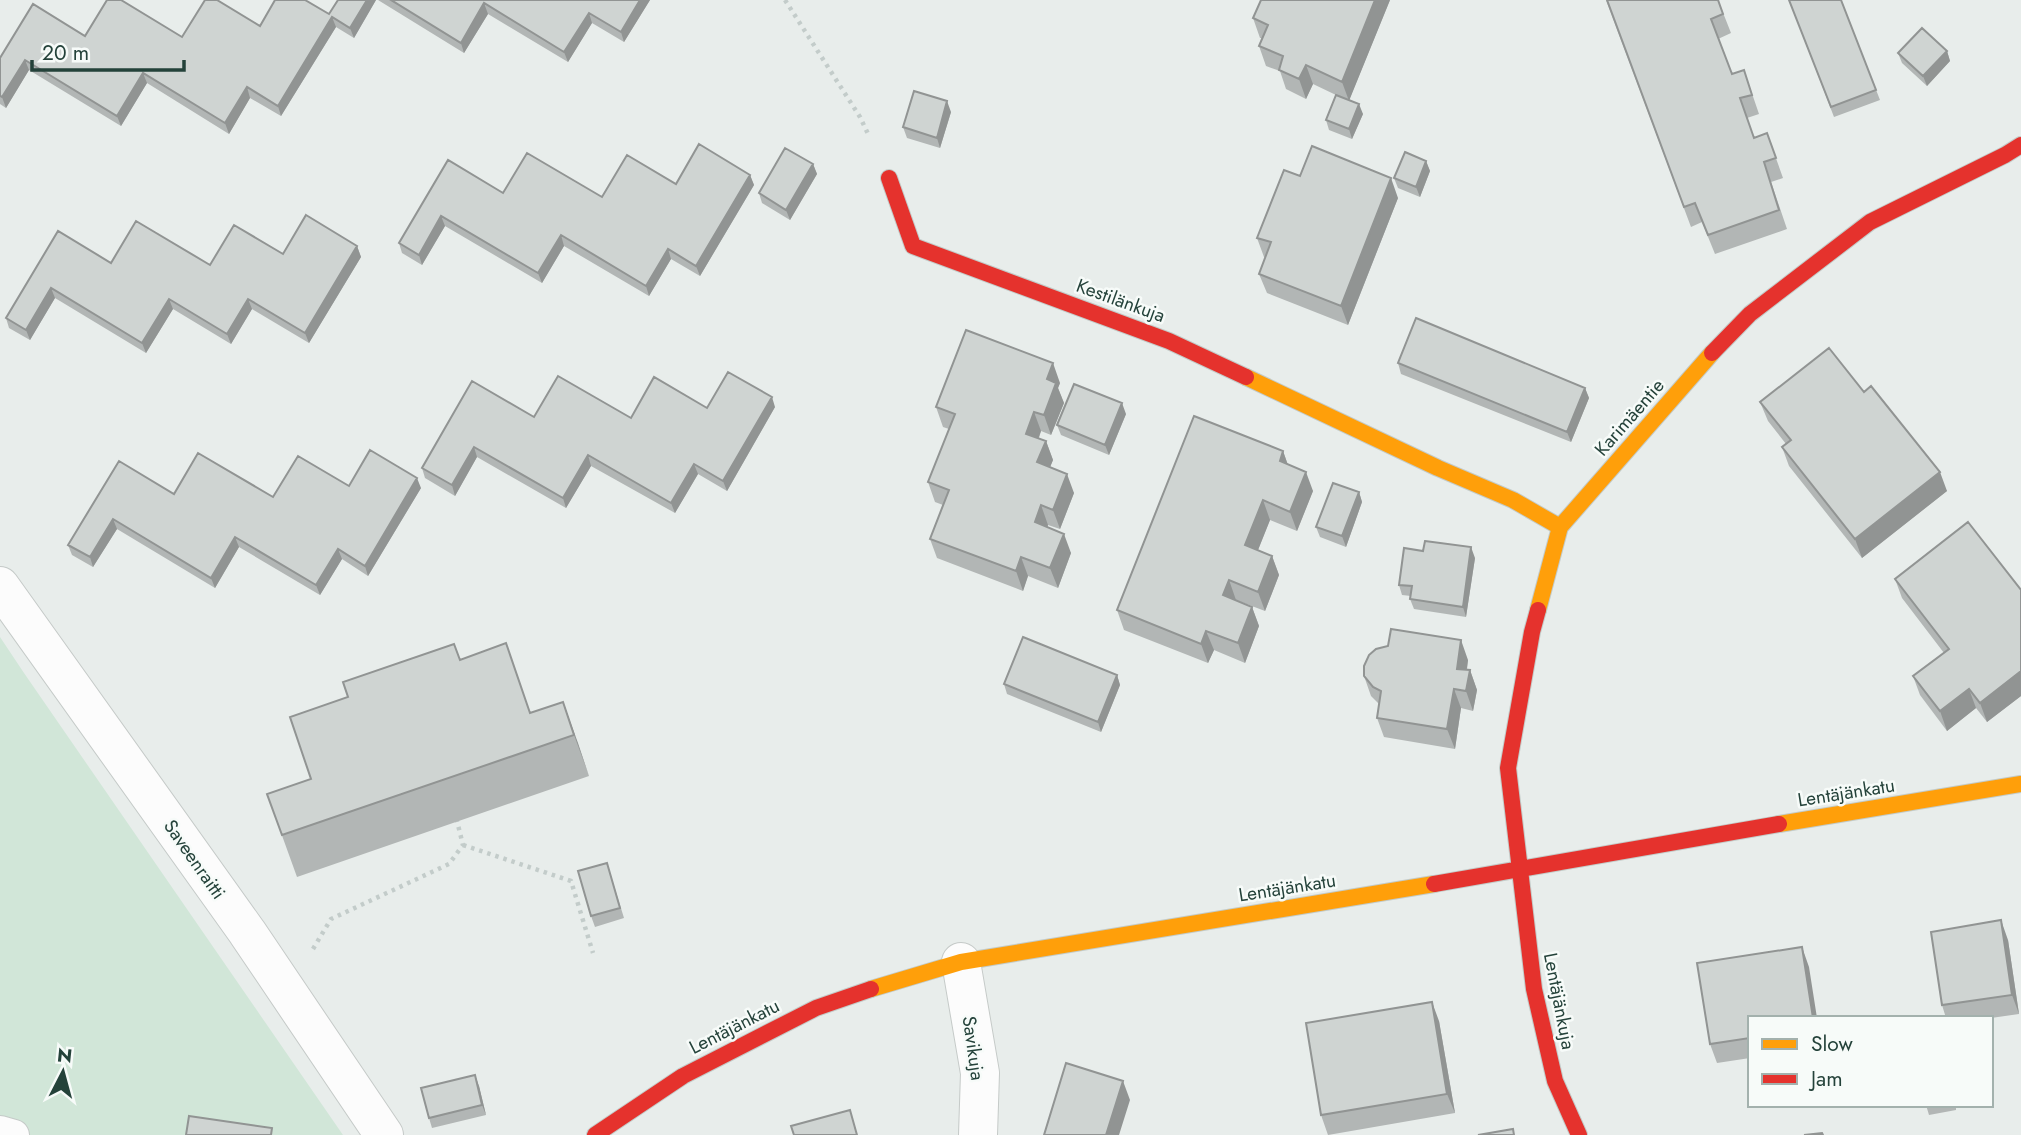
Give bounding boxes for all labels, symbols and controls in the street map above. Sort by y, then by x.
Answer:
scale bar [32,28,184,72]
text: 20 m [42,38,89,68]
street label: Kestilänkuja [1073,272,1169,329]
street label: Karimäentie [1588,373,1671,462]
street label: Lentäjänkatu [1796,771,1897,813]
street label: Saveenraitti [157,814,232,905]
street label: Lentäjänkatu [1237,866,1338,908]
street label: Lentäjänkuja [1537,950,1582,1052]
street label: Lentäjänkatu [684,992,784,1061]
street label: Savikuja [956,1014,991,1082]
legend [1748,1016,1993,1107]
text: Slow [1811,1029,1853,1059]
north arrow [28,1037,98,1107]
text: N [56,1041,74,1070]
text: Jam [1808,1064,1843,1094]

